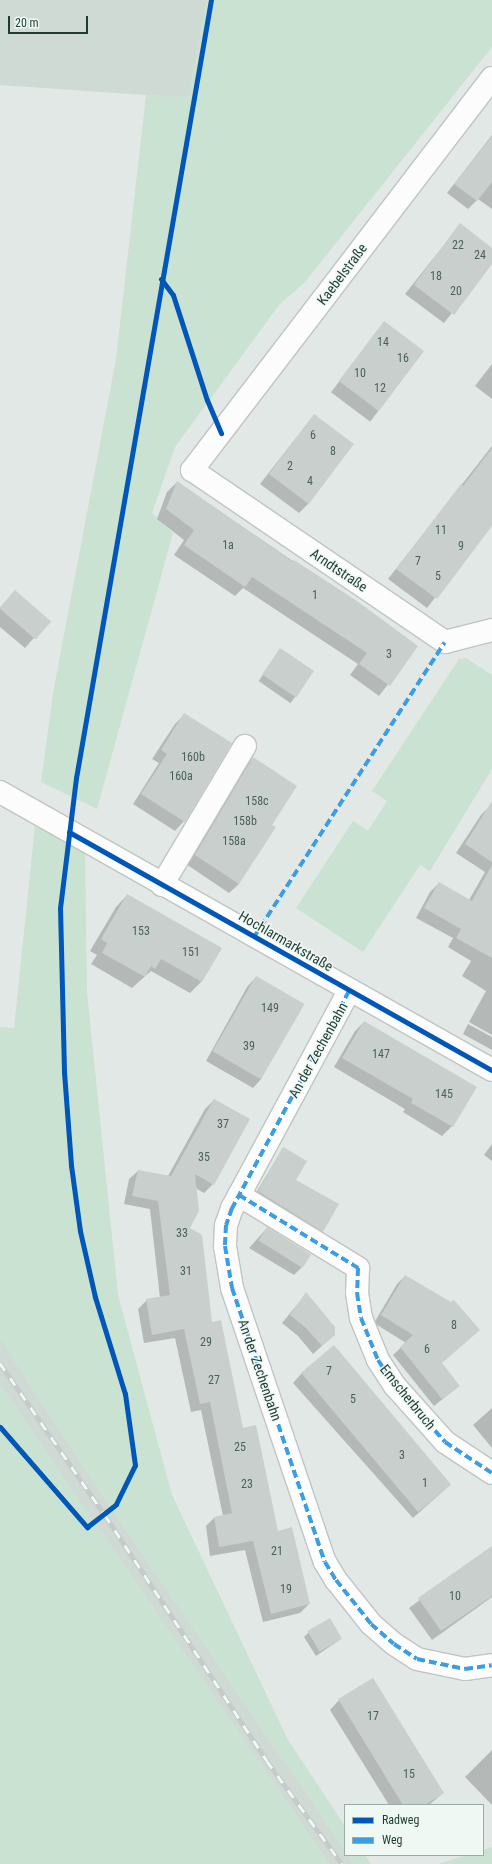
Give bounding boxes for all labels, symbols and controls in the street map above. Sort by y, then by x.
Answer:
scale bar [10,8,90,34]
text: 20 m [15,16,39,30]
house number: 22 [452,239,464,253]
street label: Kaebelstraße [313,240,371,308]
house number: 24 [474,249,486,263]
house number: 18 [430,270,442,284]
house number: 20 [450,285,462,299]
house number: 14 [377,336,389,350]
house number: 16 [397,352,409,366]
house number: 10 [354,367,366,381]
house number: 12 [374,382,386,396]
house number: 6 [310,429,316,443]
house number: 8 [330,445,336,459]
house number: 2 [287,460,293,474]
house number: 4 [307,475,313,489]
house number: 11 [435,524,447,538]
house number: 1a [222,539,234,553]
house number: 9 [458,540,464,554]
street label: Arndtstraße [307,545,371,595]
house number: 7 [415,555,421,569]
house number: 5 [435,570,441,584]
house number: 1 [312,589,318,603]
house number: 3 [386,648,392,662]
house number: 160b [181,751,205,765]
house number: 160a [169,770,193,784]
house number: 158c [245,795,269,809]
house number: 158b [233,815,257,829]
house number: 158a [222,835,246,849]
street label: Hochlarmarkstraße [236,907,336,975]
house number: 153 [132,925,150,939]
house number: 151 [182,946,200,960]
street label: An der Zechenbahn [285,999,351,1101]
house number: 149 [261,1002,279,1016]
house number: 39 [243,1040,255,1054]
house number: 147 [372,1048,390,1062]
house number: 145 [435,1088,453,1102]
house number: 37 [217,1118,229,1132]
house number: 35 [198,1151,210,1165]
house number: 33 [176,1227,188,1241]
house number: 31 [180,1265,192,1279]
street label: An der Zechenbahn [235,1317,285,1423]
house number: 8 [451,1319,457,1333]
house number: 29 [200,1336,212,1350]
house number: 6 [424,1343,430,1357]
street label: Emscherbruch [377,1361,439,1433]
house number: 7 [326,1365,332,1379]
house number: 27 [208,1374,220,1388]
house number: 5 [350,1393,356,1407]
house number: 25 [234,1441,246,1455]
house number: 3 [399,1449,405,1463]
house number: 1 [422,1477,428,1491]
house number: 23 [241,1478,253,1492]
house number: 21 [271,1545,283,1559]
house number: 19 [280,1583,292,1597]
house number: 10 [449,1590,461,1604]
house number: 17 [367,1710,379,1724]
house number: 15 [403,1768,415,1782]
legend [344,1804,484,1856]
text: Radweg [382,1813,419,1827]
text: Weg [382,1833,403,1847]

